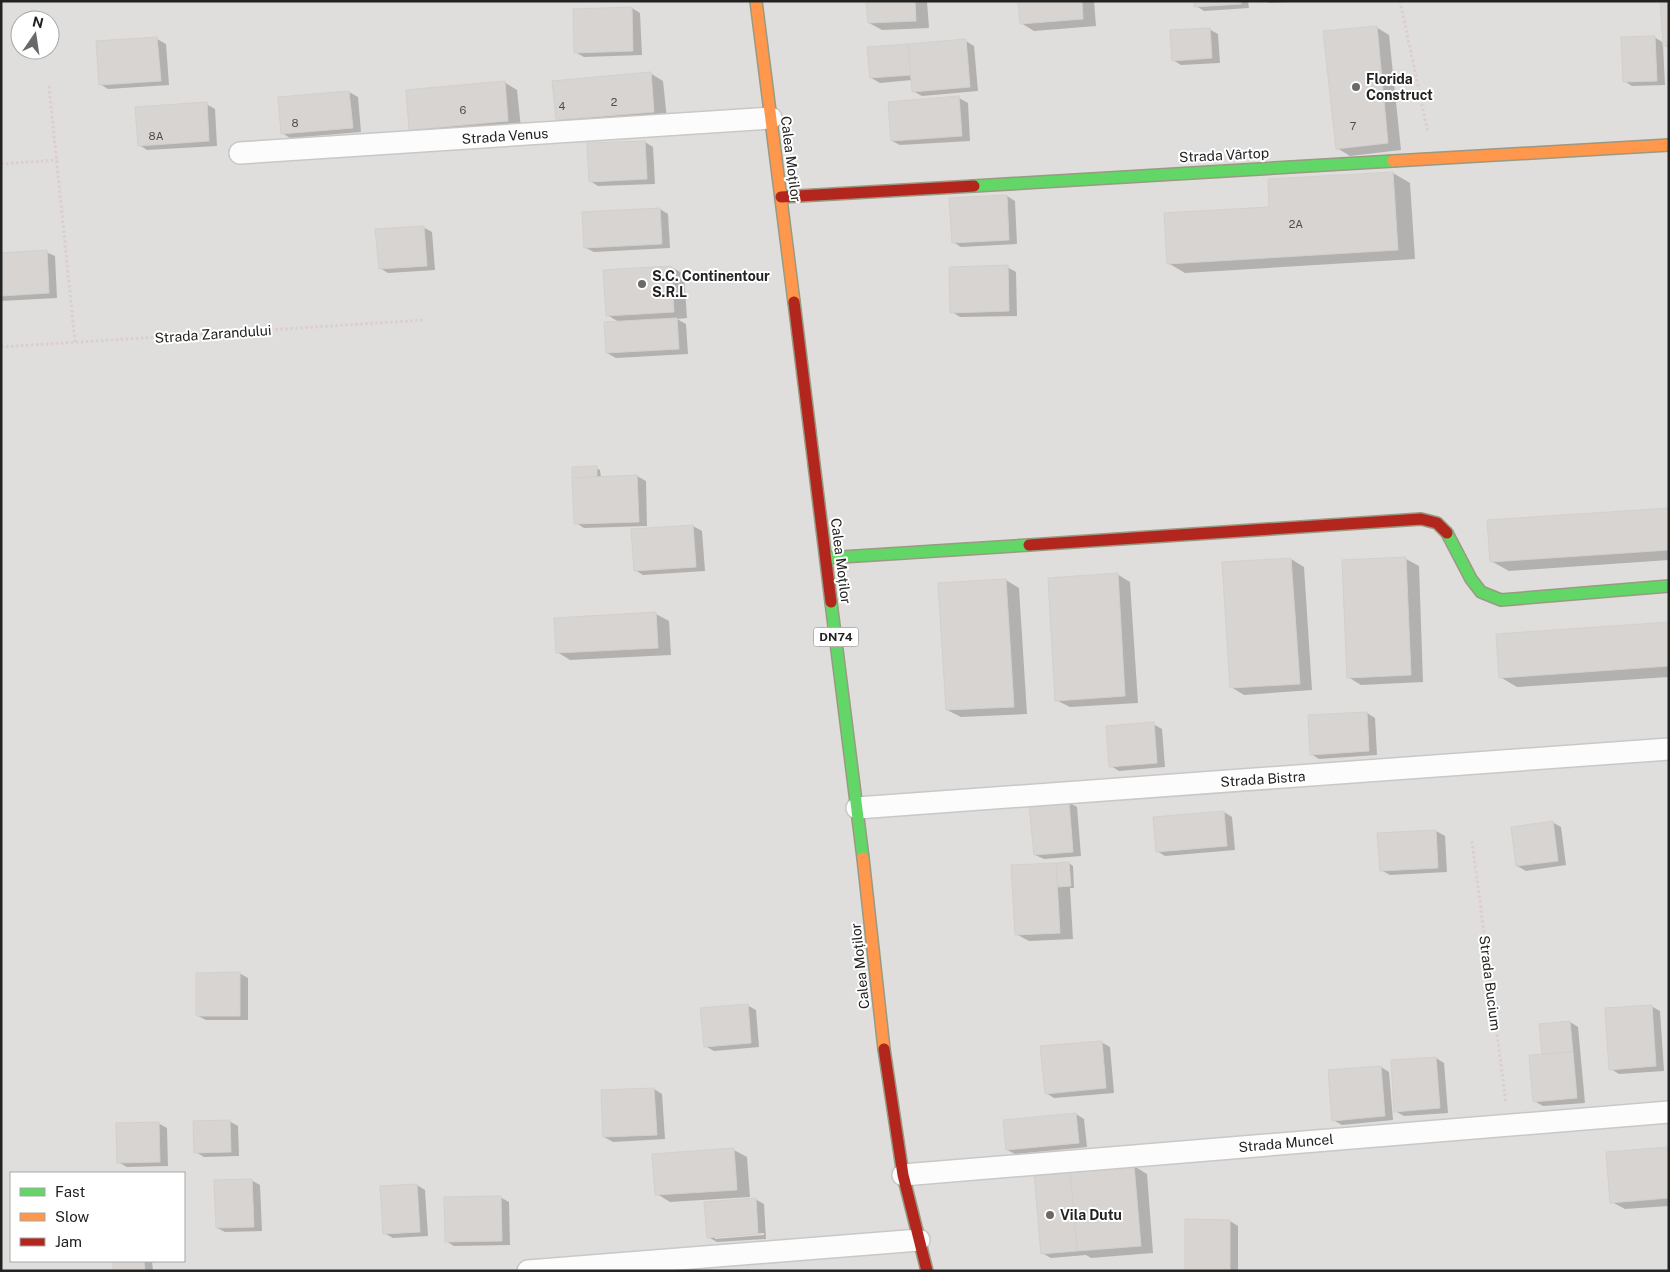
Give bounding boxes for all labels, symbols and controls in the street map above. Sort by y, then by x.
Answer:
north arrow [10,10,60,60]
text: N [31,13,45,31]
place label: Florida Construct [1366,71,1433,103]
marker: Florida Construct [1350,81,1362,93]
house number: 2 [611,96,618,108]
house number: 4 [559,100,566,112]
house number: 6 [460,104,467,116]
street label: Calea Moților [778,115,804,203]
house number: 8 [291,117,299,129]
house number: 7 [1350,120,1357,132]
street label: Strada Venus [461,125,549,147]
house number: 8A [149,130,164,142]
street label: Strada Vârtop [1179,145,1269,165]
house number: 2A [1289,218,1303,230]
place label: S.C. Continentour S.R.L [652,268,770,300]
marker: S.C. Continentour S.R.L [636,278,648,290]
street label: Strada Zarandului [154,322,272,346]
street label: Calea Moților [828,517,854,605]
road number: DN74 [814,628,858,646]
street label: Strada Bistra [1220,768,1306,790]
street label: Calea Moților [848,922,872,1010]
street label: Strada Bucium [1476,934,1504,1032]
street label: Strada Muncel [1238,1131,1334,1155]
legend [10,1172,185,1262]
text: Fast [55,1183,85,1200]
place label: Vila Dutu [1060,1207,1122,1223]
text: Slow [55,1208,90,1225]
marker: Vila Dutu [1044,1209,1056,1221]
text: Jam [55,1233,82,1250]

